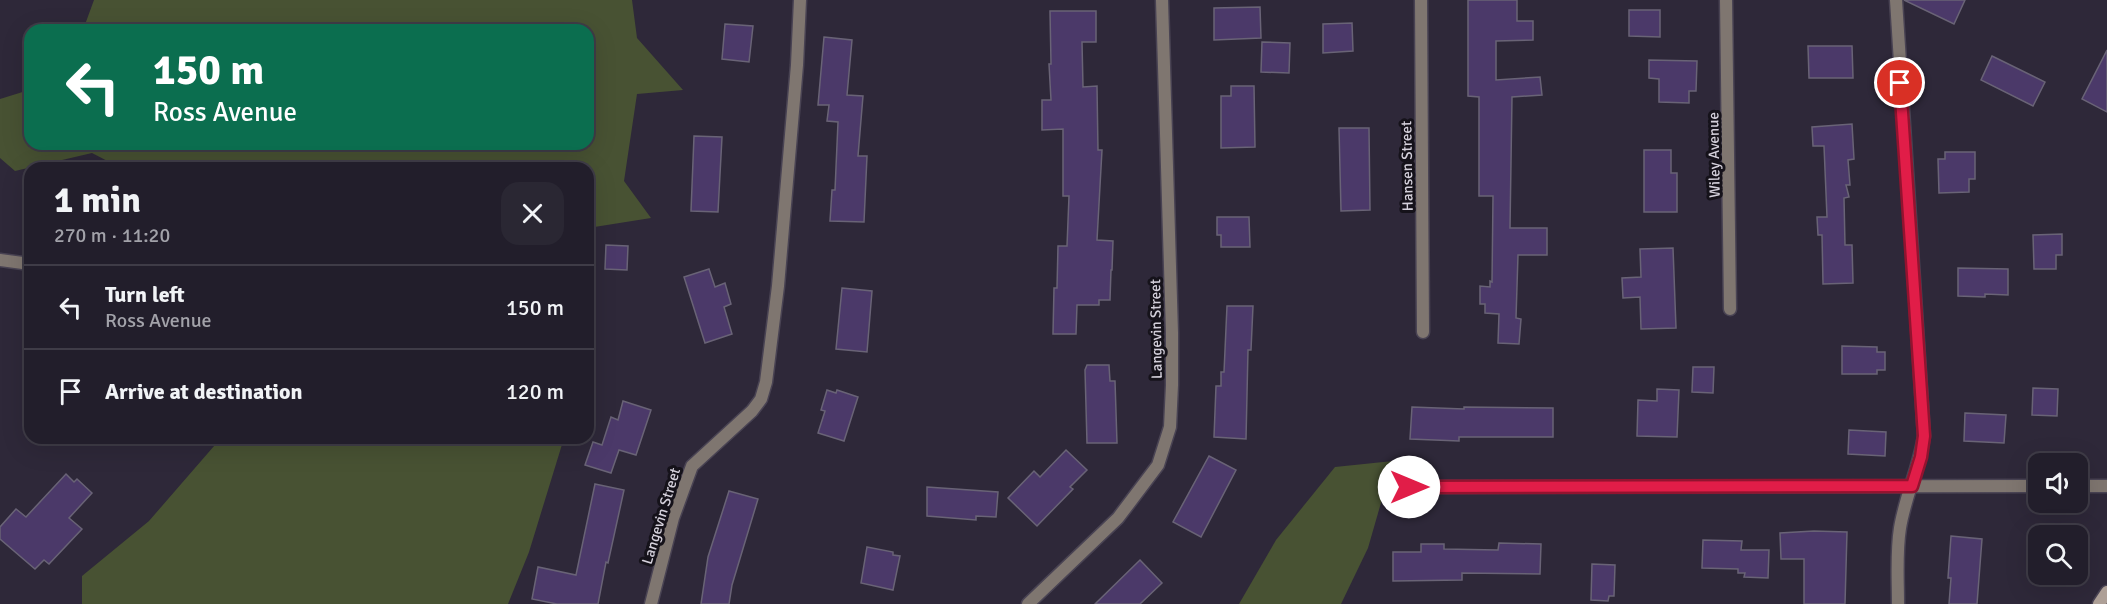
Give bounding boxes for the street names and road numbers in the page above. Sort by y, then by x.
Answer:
street label: Wiley Avenue [1704,112,1724,198]
street label: Hansen Street [1397,121,1417,211]
street label: Langevin Street [1146,279,1166,379]
street label: Langevin Street [638,466,684,566]

